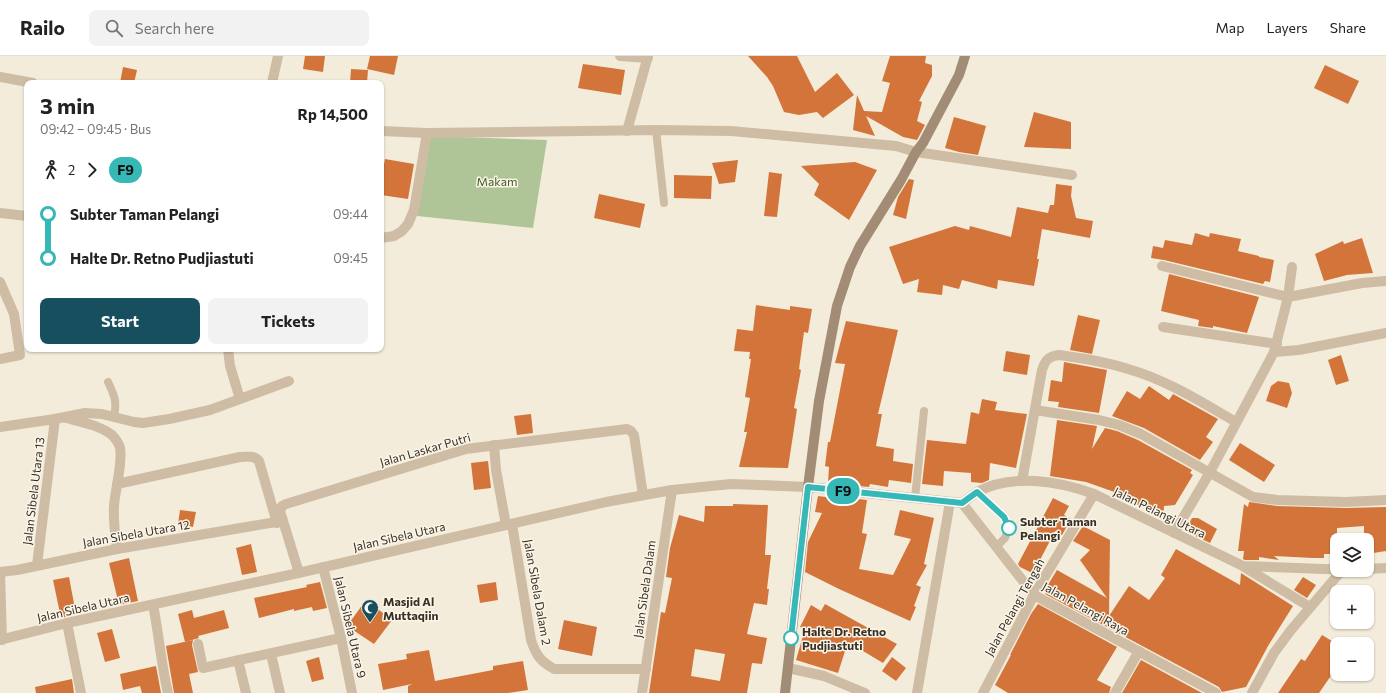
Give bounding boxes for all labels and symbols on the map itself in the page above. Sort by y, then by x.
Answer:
park label: Makam [477,174,517,188]
street label: Jalan Laskar Putri [378,429,472,470]
street label: Jalan Sibela Utara 13 [19,436,48,546]
line badge: F9 [825,478,861,504]
street label: Jalan Pelangi Utara [1111,484,1208,541]
place label: Subter Taman Pelangi [1020,514,1097,542]
street label: Jalan Sibela Utara 12 [81,517,191,550]
street label: Jalan Sibela Utara [351,519,447,554]
marker: Subter Taman Pelangi [1001,520,1017,536]
street label: Jalan Sibela Dalam 2 [521,538,554,647]
street label: Jalan Sibela Dalam [630,539,659,639]
street label: Jalan Pelangi Tengah [981,556,1048,659]
street label: Jalan Sibela Utara 9 [332,575,370,679]
street label: Jalan Pelangi Raya [1040,578,1132,638]
street label: Jalan Sibela Utara [35,590,131,625]
place label: Masjid Al Muttaqiin [383,594,439,622]
mosque icon: Masjid Al Muttaqiin [360,598,380,623]
place label: Halte Dr. Retno Pudjiastuti [802,624,886,652]
marker: Halte Dr. Retno Pudjiastuti [783,630,799,646]

